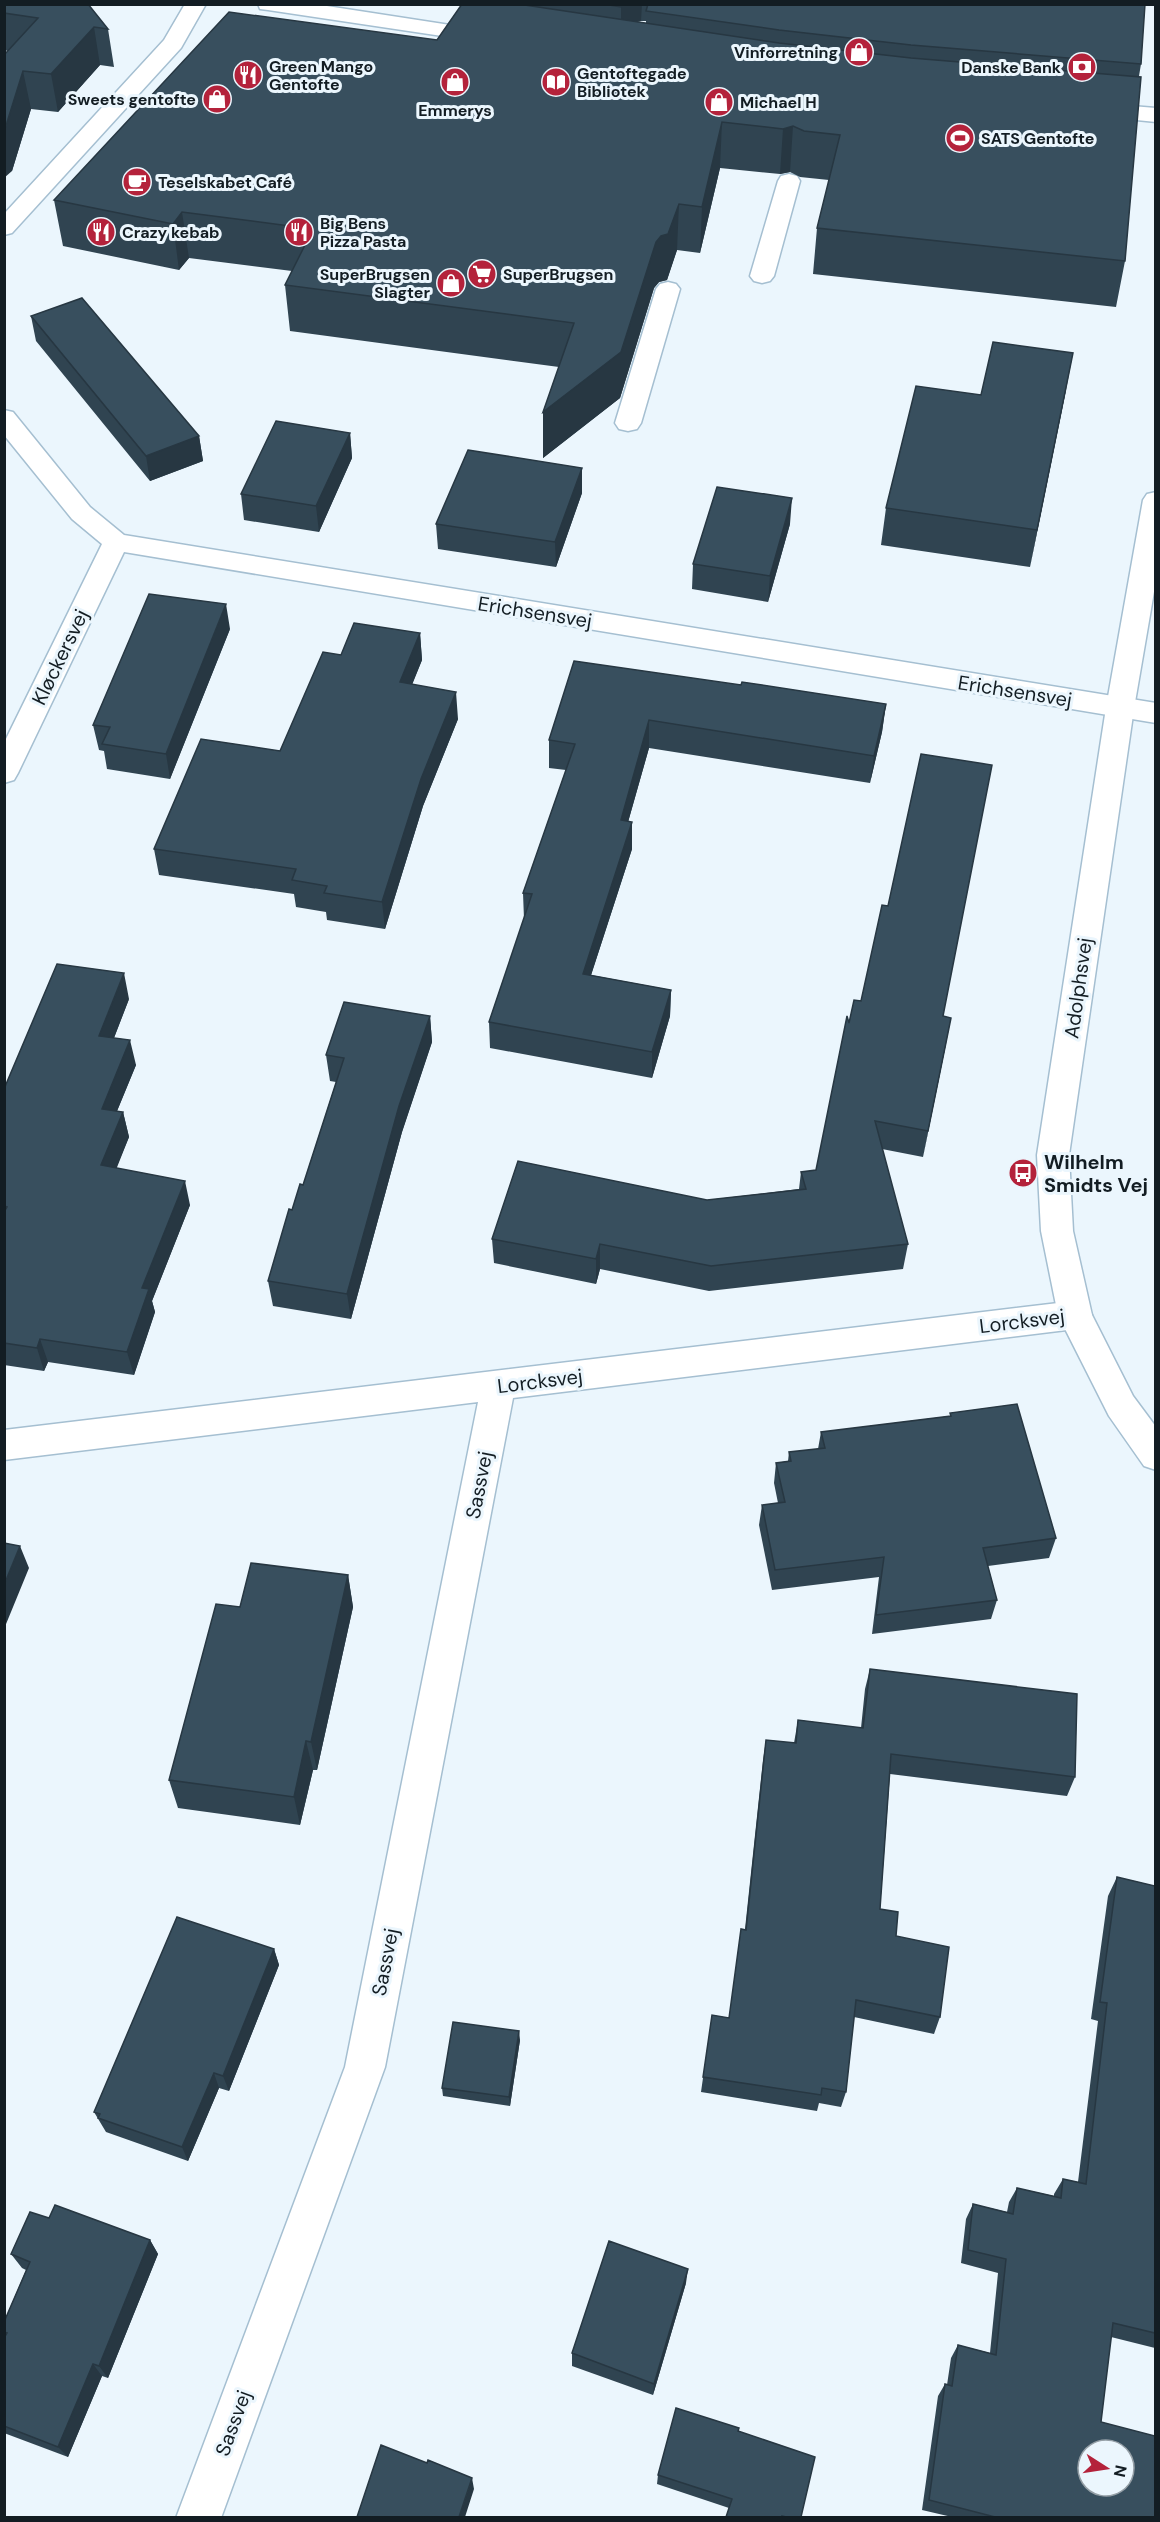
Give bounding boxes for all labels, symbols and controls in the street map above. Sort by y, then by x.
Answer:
shop icon: Vinforretning [843,36,875,68]
place label: Vinforretning [734,42,838,63]
bank icon: Danske Bank [1066,51,1098,83]
place label: Green Mango Gentofte [269,56,373,95]
place label: Danske Bank [961,57,1062,78]
restaurant icon: Green Mango Gentofte [232,59,264,91]
place label: Gentoftegade Bibliotek [577,63,687,102]
shop icon: Emmerys [439,66,471,98]
library icon: Gentoftegade Bibliotek [540,66,572,98]
shop icon: Sweets gentofte [201,83,233,115]
shop icon: Michael H [703,86,735,118]
place label: Sweets gentofte [68,89,196,110]
place label: Michael H [740,92,817,113]
place label: Emmerys [418,100,492,121]
sports icon: SATS Gentofte [944,122,976,154]
place label: SATS Gentofte [981,128,1094,149]
cafe icon: Teselskabet Café [121,166,153,198]
place label: Teselskabet Café [158,172,292,193]
place label: Big Bens Pizza Pasta [320,213,406,252]
restaurant icon: Crazy kebab [85,216,117,248]
restaurant icon: Big Bens Pizza Pasta [283,216,315,248]
place label: Crazy kebab [122,222,220,243]
supermarket icon: SuperBrugsen [466,258,498,290]
place label: SuperBrugsen Slagter [320,264,430,303]
place label: SuperBrugsen [503,264,613,285]
shop icon: SuperBrugsen Slagter [435,267,467,299]
street label: Erichsensvej [476,590,594,634]
street label: Kløckersvej [26,605,94,709]
street label: Erichsensvej [956,669,1074,713]
street label: Adolphsvej [1058,936,1098,1040]
place label: Wilhelm Smidts Vej [1044,1149,1148,1198]
bus stop icon: Wilhelm Smidts Vej [1007,1157,1039,1189]
street label: Lorcksvej [978,1303,1066,1339]
street label: Lorcksvej [496,1363,584,1399]
street label: Sassvej [460,1449,498,1521]
street label: Sassvej [366,1926,404,1998]
street label: Sassvej [209,2386,257,2460]
north arrow [1076,2438,1136,2498]
text: N [1109,2463,1132,2479]

